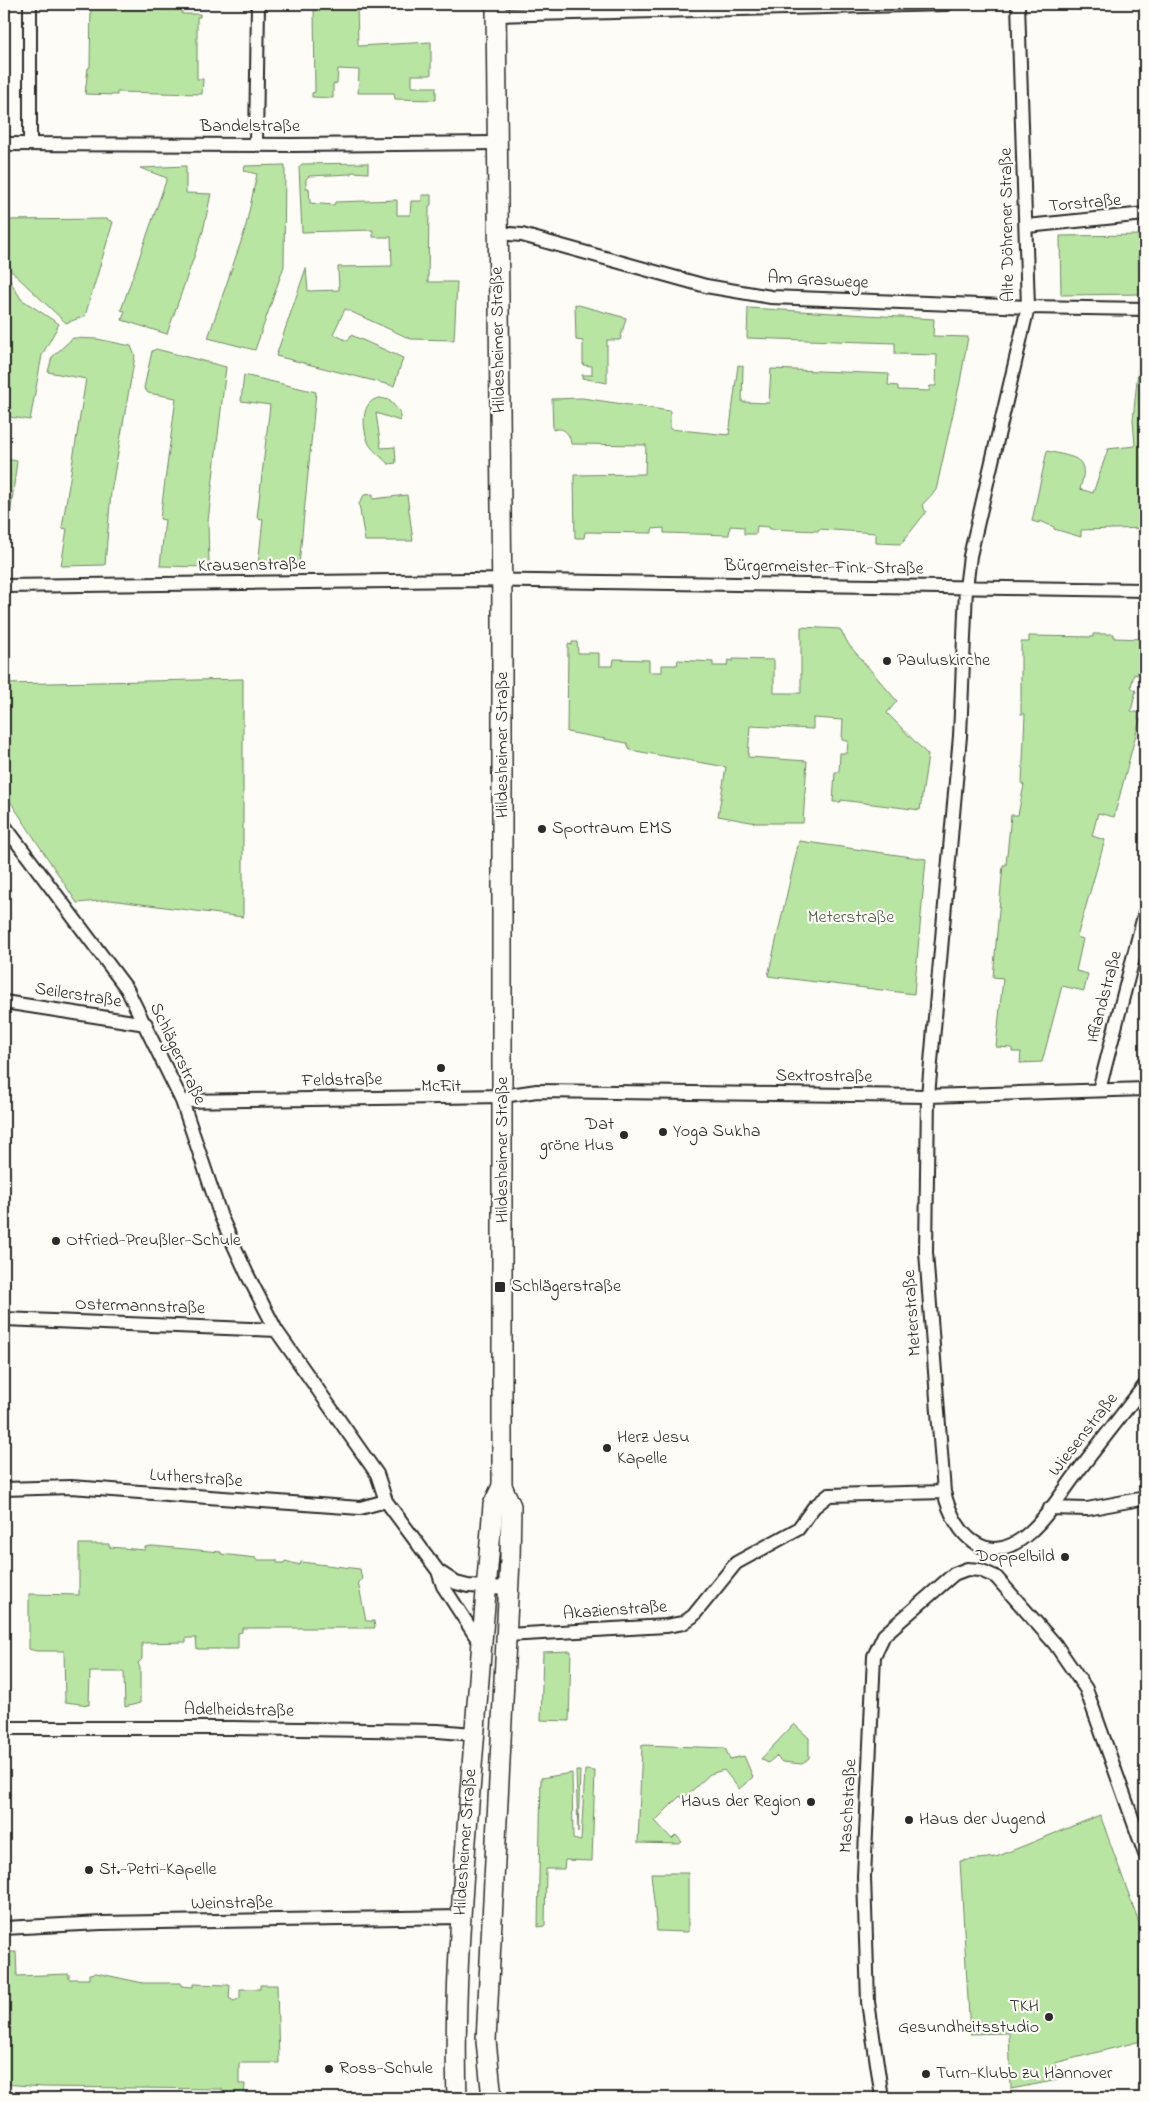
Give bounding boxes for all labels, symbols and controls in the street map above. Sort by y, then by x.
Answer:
street label: Bandelstraße [199,114,301,140]
street label: Alte Döhrener Straße [994,147,1022,302]
street label: Torstraße [1048,188,1123,220]
street label: Am Graswege [767,265,870,298]
street label: Hildesheimer Straße [485,266,513,413]
street label: Krausenstraße [198,552,307,580]
street label: Bürgermeister-Fink-Straße [723,553,925,584]
place label: Pauluskirche [897,648,991,674]
marker: Pauluskirche [881,655,893,667]
street label: Hildesheimer Straße [490,671,516,818]
place label: Sportraum EMS [552,816,672,842]
marker: Sportraum EMS [536,823,548,835]
park label: Meterstraße [808,905,895,931]
street label: Ifflandstraße [1080,947,1130,1046]
street label: Seilerstraße [33,976,124,1016]
street label: Schlägerstraße [141,999,212,1111]
marker: McFit [435,1062,447,1074]
street label: Sextrostraße [775,1063,873,1091]
street label: Feldstraße [300,1067,384,1095]
place label: McFit [421,1074,461,1100]
street label: Hildesheimer Straße [490,1076,516,1223]
place label: Dat gröne Hus [539,1112,614,1160]
place label: Yoga Sukha [673,1119,760,1146]
marker: Yoga Sukha [657,1126,669,1138]
marker: Dat gröne Hus [618,1129,630,1141]
place label: Otfried-Preußler-Schule [66,1228,242,1254]
marker: Otfried-Preußler-Schule [50,1235,62,1247]
street label: Meterstraße [897,1268,929,1357]
place label: Schlägerstraße [511,1274,622,1301]
marker: Schlägerstraße [493,1280,507,1294]
street label: Ostermannstraße [75,1292,206,1322]
street label: Wiesenstraße [1043,1387,1126,1483]
place label: Herz Jesu Kapelle [617,1425,689,1472]
marker: Herz Jesu Kapelle [601,1442,613,1454]
street label: Lutherstraße [149,1463,244,1495]
place label: Doppelbild [975,1544,1055,1570]
marker: Doppelbild [1059,1551,1071,1563]
street label: Akazienstraße [562,1594,669,1628]
street label: Adelheidstraße [184,1697,295,1725]
street label: Maschstraße [834,1757,864,1854]
street label: Hildesheimer Straße [448,1767,484,1916]
place label: Haus der Region [681,1789,801,1816]
marker: Haus der Region [805,1796,817,1808]
place label: Haus der Jugend [919,1807,1046,1834]
marker: Haus der Jugend [903,1814,915,1826]
place label: St.-Petri-Kapelle [99,1857,217,1883]
marker: St.-Petri-Kapelle [83,1864,95,1876]
street label: Weinstraße [191,1890,274,1918]
place label: TKH Gesundheitsstudio [898,1994,1039,2041]
marker: TKH Gesundheitsstudio [1043,2011,1055,2023]
place label: Ross-Schule [339,2056,434,2082]
place label: Turn-Klubb zu Hannover [936,2061,1113,2087]
marker: Ross-Schule [323,2063,335,2075]
marker: Turn-Klubb zu Hannover [920,2068,932,2080]

